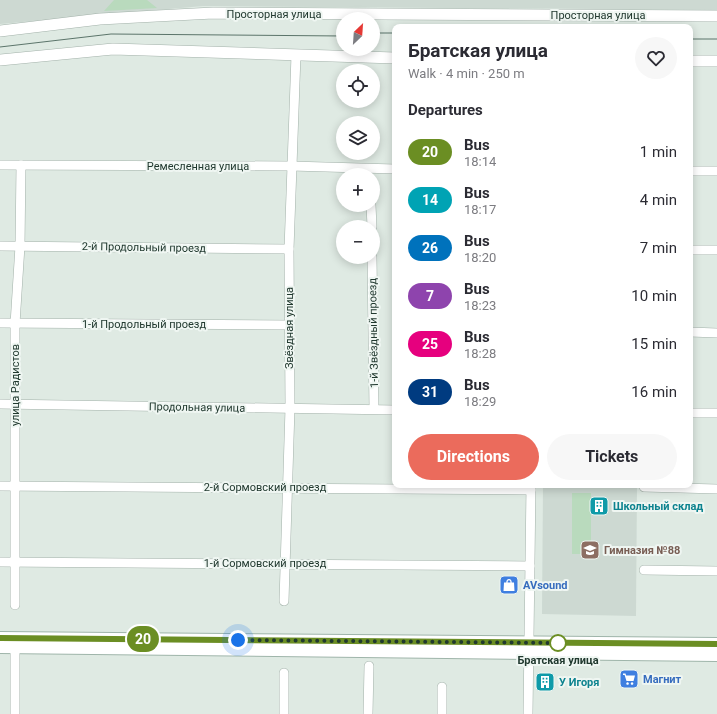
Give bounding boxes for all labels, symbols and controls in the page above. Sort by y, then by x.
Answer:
street label: Просторная улица [227,8,321,21]
street label: Просторная улица [551,9,645,22]
north arrow [336,12,380,56]
map controls [336,12,380,264]
button: heart [635,37,677,79]
text: Братская улица [408,39,548,62]
button: locate [336,64,380,108]
text: Walk · 4 min · 250 m [408,66,525,81]
text: Departures [408,101,483,119]
button: layers [336,116,380,160]
text: Bus [464,136,490,154]
text: 1 min [640,143,677,161]
text: 20 [422,144,438,160]
text: 18:14 [464,154,496,169]
street label: Ремесленная улица [147,160,249,173]
button: + [336,168,380,212]
text: Bus [464,184,490,202]
text: 4 min [640,191,677,209]
text: 14 [422,192,438,208]
text: 18:17 [464,202,496,217]
button: − [336,220,380,264]
text: Bus [464,232,490,250]
text: 7 min [640,239,677,257]
street label: 2-й Продольный проезд [82,240,207,255]
text: 26 [422,240,438,256]
text: 18:20 [464,250,496,265]
street label: 1-й Звёздный проезд [366,278,381,388]
text: Bus [464,280,490,298]
street label: Звёздная улица [283,287,296,369]
text: 10 min [631,287,677,305]
text: 7 [426,288,434,304]
text: 18:23 [464,298,496,313]
street label: 1-й Продольный проезд [82,318,206,331]
text: Bus [464,328,490,346]
text: 15 min [631,335,677,353]
text: 25 [422,336,438,352]
street label: улица Радистов [9,344,22,426]
text: 18:28 [464,346,496,361]
text: Bus [464,376,490,394]
text: 16 min [631,383,677,401]
text: 31 [422,384,438,400]
text: 18:29 [464,394,496,409]
street label: Продольная улица [149,400,245,415]
button: Directions [408,434,539,480]
button: Tickets [547,434,677,480]
street label: 2-й Сормовский проезд [204,481,327,494]
building icon: Школьный склад [588,495,610,517]
place label: Школьный склад [613,500,703,513]
school or university icon: Гимназия №88 [579,539,601,561]
place label: Гимназия №88 [604,544,680,557]
street label: 1-й Сормовский проезд [204,557,327,570]
shop icon: AVsound [498,574,520,596]
place label: AVsound [523,579,568,592]
line badge: 20 [125,626,161,652]
your location [228,630,248,650]
text: 20 [135,631,151,647]
marker: Братская улица [549,634,567,652]
place label: Братская улица [517,654,599,667]
supermarket icon: Магнит [618,668,640,690]
building icon: У Игоря [534,671,556,693]
place label: Магнит [643,673,682,686]
place label: У Игоря [559,676,599,689]

